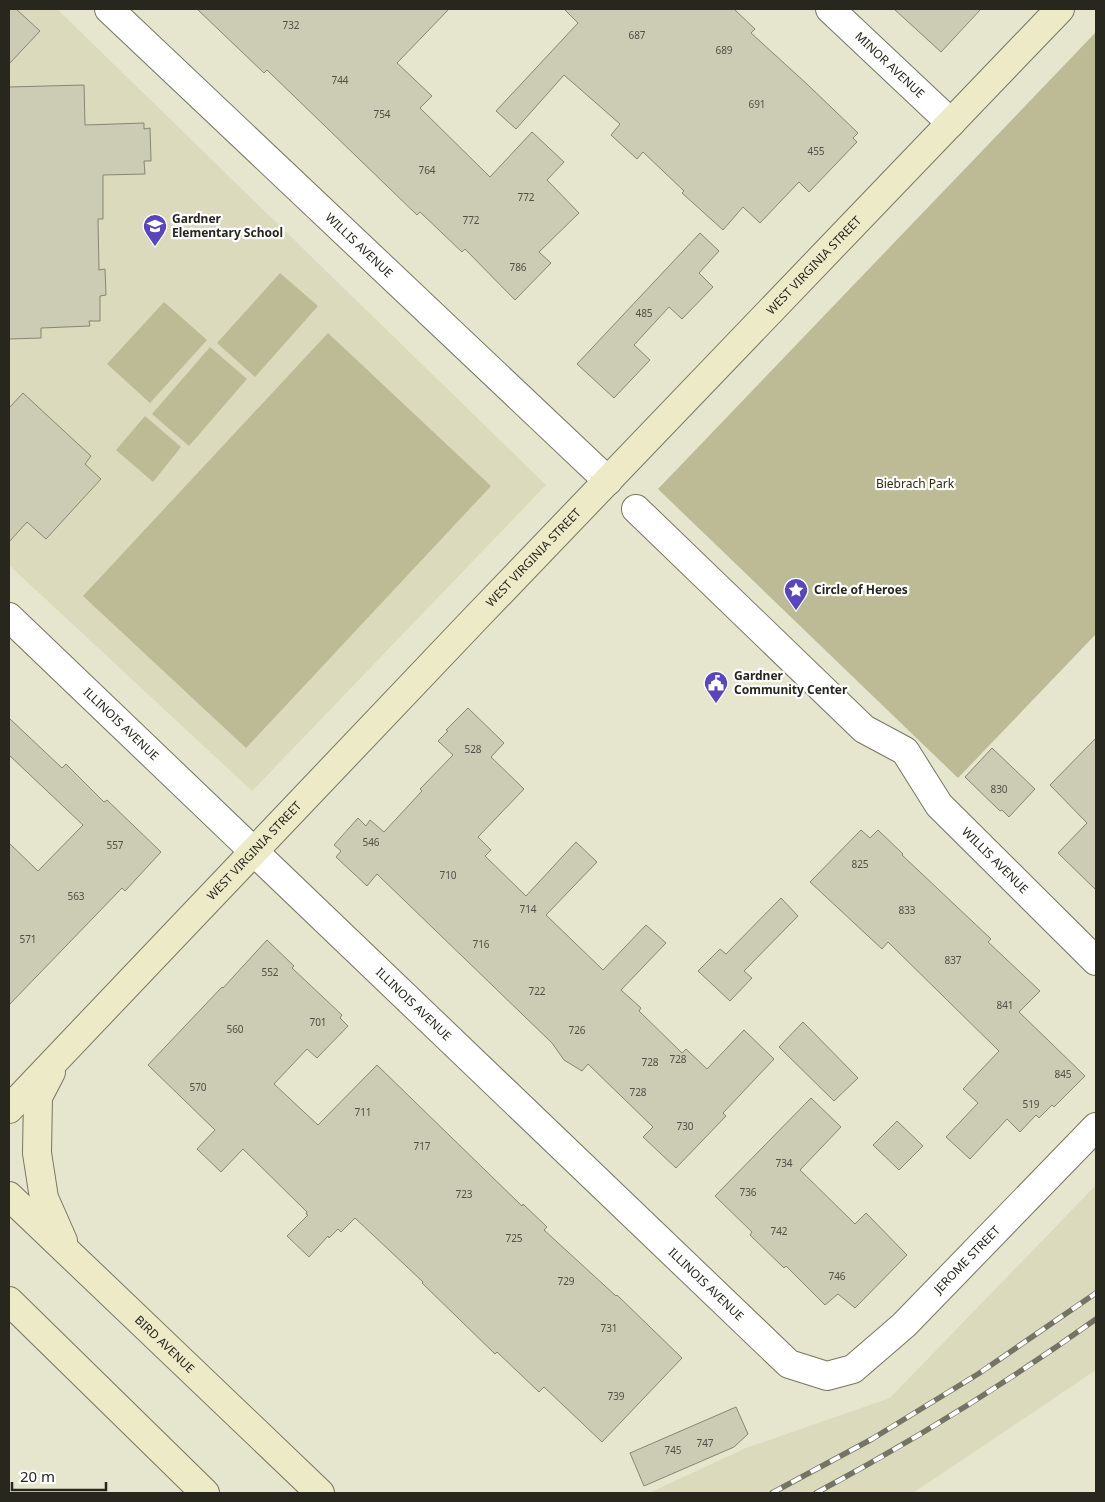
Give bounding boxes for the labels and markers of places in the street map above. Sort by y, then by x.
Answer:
place label: Gardner Elementary School [172,210,283,241]
school or university icon: Gardner Elementary School [142,213,168,247]
place icon: Circle of Heroes [783,577,809,611]
place label: Circle of Heroes [814,581,908,598]
place label: Gardner Community Center [734,667,848,698]
public building icon: Gardner Community Center [703,670,729,704]

